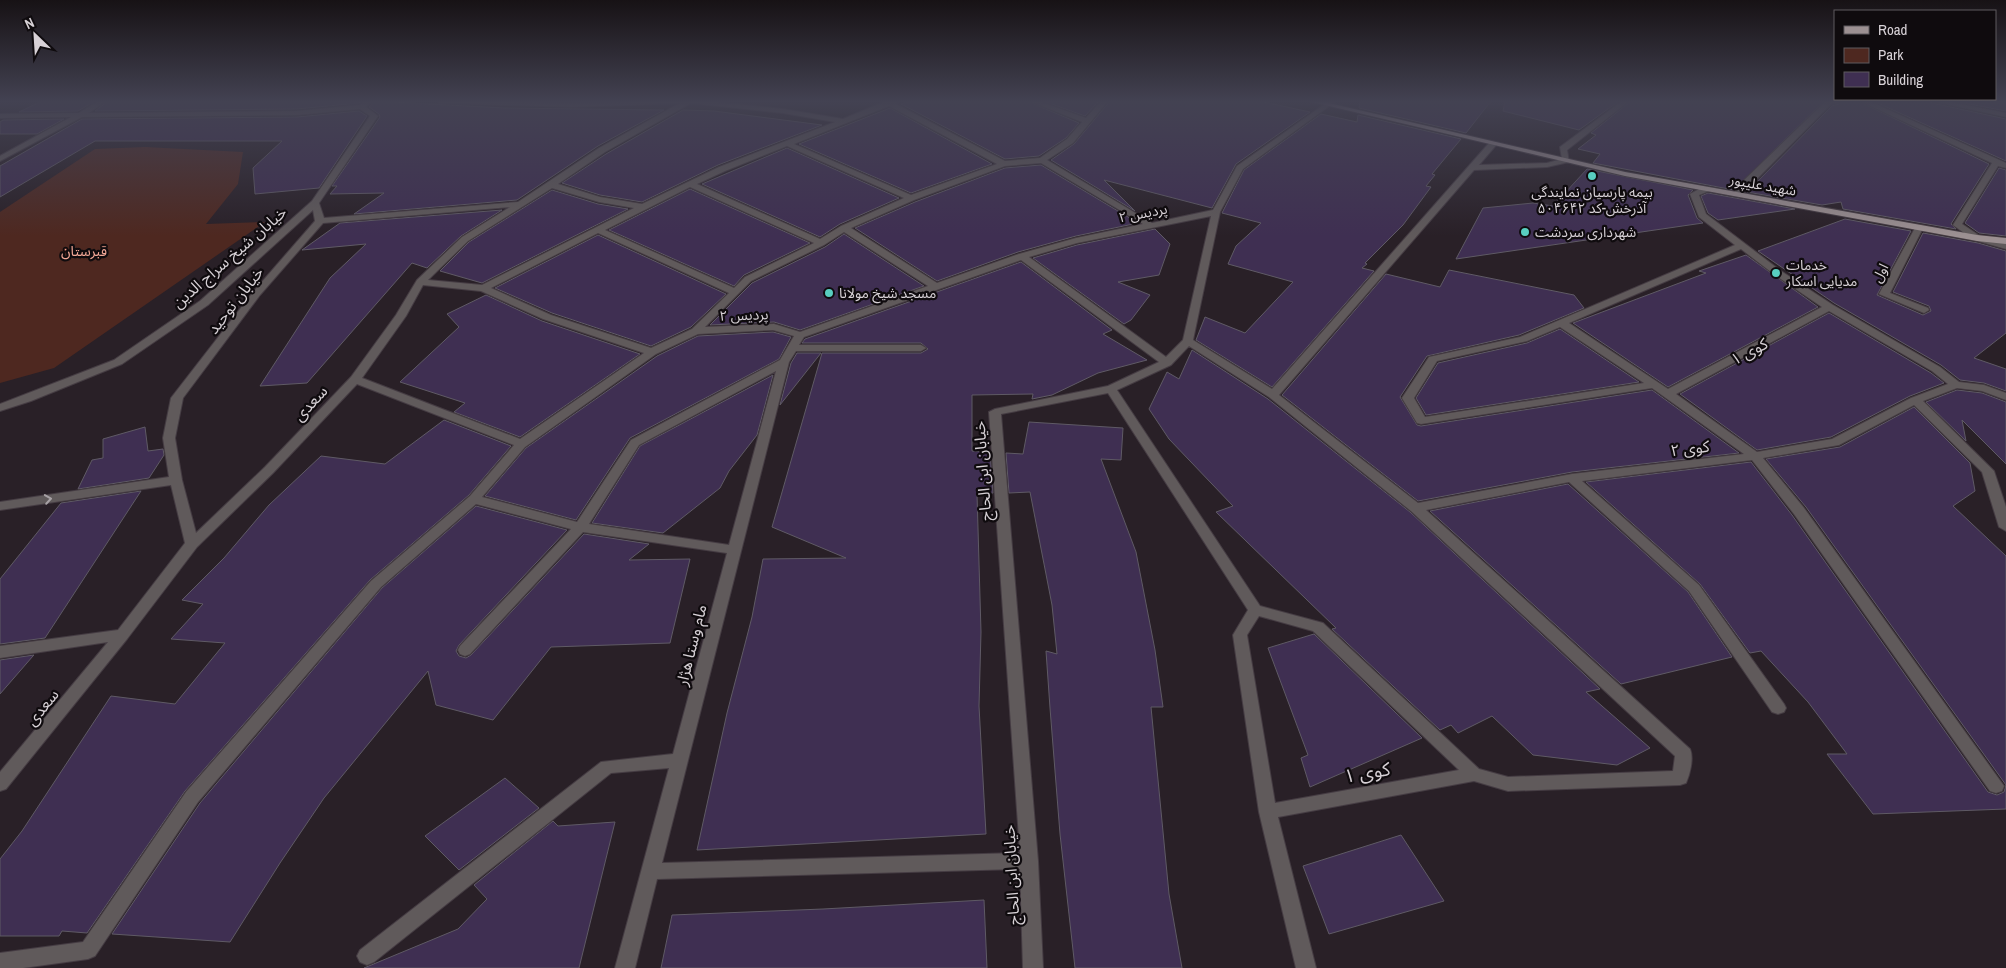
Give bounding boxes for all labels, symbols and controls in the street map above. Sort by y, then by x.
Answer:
north arrow [10,10,60,60]
legend [1834,10,1996,100]
text: N [22,13,37,33]
text: Road [1878,19,1907,40]
text: Park [1878,44,1904,65]
text: Building [1878,69,1923,90]
marker: بیمه پارسیان نمایندگی آذرخش-کد ۵۰۴۶۴۲ [1586,170,1598,182]
street label: شهید علیپور [1727,170,1798,201]
place label: بیمه پارسیان نمایندگی آذرخش-کد ۵۰۴۶۴۲ [1531,183,1653,217]
street label: پردیس ۲ [1117,199,1169,228]
street label: خیابان شیخ سراج الدین [167,201,292,314]
place label: شهرداری سردشت [1535,223,1636,241]
marker: شهرداری سردشت [1519,226,1531,238]
park label: قبرستان [61,242,107,260]
place label: خدمات مدیایی اسکار [1785,256,1857,290]
street label: اول [1868,260,1892,286]
street label: خیابان توحید [202,262,268,338]
marker: خدمات مدیایی اسکار [1770,267,1782,279]
place label: مسجد شیخ مولانا [839,284,936,304]
marker: مسجد شیخ مولانا [823,287,835,299]
street label: پردیس ۲ [719,305,769,326]
street label: کوی ۱ [1727,332,1772,370]
street label: سعدی [288,380,332,426]
street label: خیابان ابن الحاج [968,420,998,522]
street label: کوی ۲ [1669,435,1711,461]
one-way arrow [44,495,53,505]
street label: مام وستا هژار [670,602,714,689]
street label: سعدی [20,684,64,730]
street label: کوی ۱ [1342,755,1393,789]
street label: خیابان ابن الحاج [997,824,1027,926]

